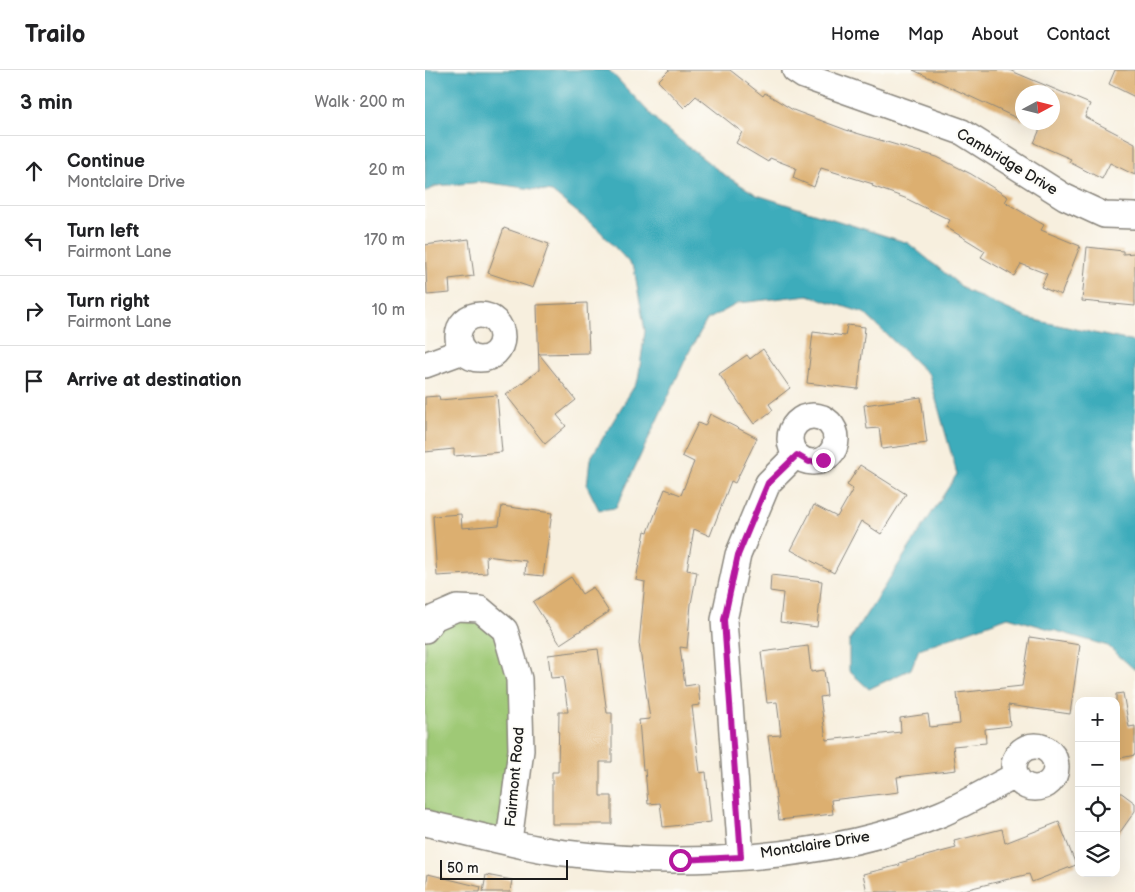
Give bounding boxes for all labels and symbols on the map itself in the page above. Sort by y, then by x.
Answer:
north arrow [1015,85,1060,130]
street label: Cambridge Drive [953,124,1061,200]
route end [812,449,835,472]
street label: Fairmont Road [501,726,529,828]
street label: Montclaire Drive [759,827,871,863]
route start [669,849,692,872]
scale bar [440,857,567,880]

